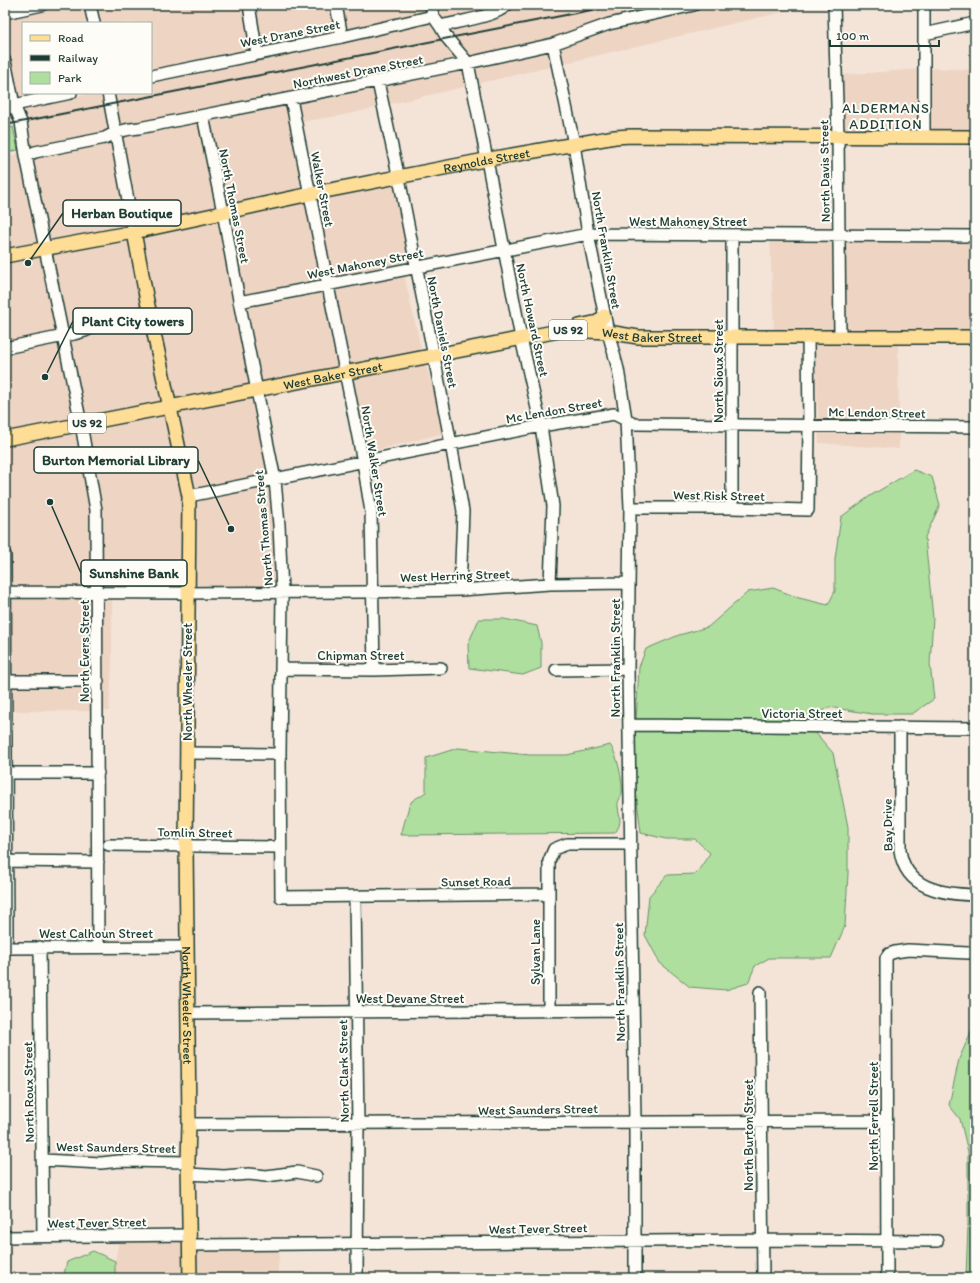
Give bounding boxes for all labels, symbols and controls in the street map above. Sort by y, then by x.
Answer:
street label: West Drane Street [239,16,341,51]
legend [22,22,152,94]
scale bar [830,22,939,48]
text: 100 m [836,29,869,43]
text: Road [58,31,84,45]
text: Railway [58,51,98,65]
street label: Northwest Drane Street [292,51,425,91]
text: Park [58,71,82,85]
district label: ALDERMANS ADDITION [842,100,930,133]
street label: North Davis Street [816,119,833,222]
street label: Reynolds Street [442,145,531,176]
street label: North Thomas Street [216,148,253,265]
street label: Walker Street [308,150,337,228]
street label: North Franklin Street [589,190,624,310]
callout: Herban Boutique [63,200,181,226]
text: Herban Boutique [71,205,173,222]
street label: West Mahoney Street [629,214,747,229]
street label: West Mahoney Street [306,245,425,282]
street label: North Howard Street [513,262,552,378]
street label: North Daniels Street [424,275,461,389]
callout: Plant City towers [73,308,192,334]
text: Plant City towers [82,313,184,330]
street label: North Sioux Street [711,319,726,423]
road number: US 92 [549,320,587,340]
street label: West Baker Street [602,325,703,345]
street label: West Baker Street [282,359,384,393]
street label: Mc Lendon Street [505,395,604,426]
street label: Mc Lendon Street [828,404,926,421]
street label: North Walker Street [358,405,391,518]
road number: US 92 [68,413,106,433]
callout: Burton Memorial Library [34,447,198,473]
text: Burton Memorial Library [42,452,190,469]
street label: North Thomas Street [251,469,276,587]
street label: West Risk Street [673,487,765,504]
callout: Sunshine Bank [81,560,187,586]
text: Sunshine Bank [89,565,180,582]
street label: West Herring Street [400,566,510,585]
street label: North Franklin Street [608,598,623,718]
street label: North Evers Street [77,600,92,702]
street label: North Wheeler Street [180,623,195,741]
street label: Chipman Street [317,648,405,663]
street label: Victoria Street [761,706,843,721]
street label: Bay Drive [880,798,895,852]
street label: Tomlin Street [157,824,233,841]
street label: Sunset Road [441,873,511,890]
street label: Sylvan Lane [528,919,543,985]
street label: North Franklin Street [611,922,628,1042]
street label: West Calhoun Street [39,926,153,941]
street label: North Wheeler Street [179,946,195,1065]
street label: West Devane Street [356,991,464,1006]
street label: North Clark Street [335,1019,352,1123]
street label: North Roux Street [20,1041,37,1143]
street label: North Ferrell Street [866,1061,881,1171]
street label: North Burton Street [741,1079,756,1191]
street label: West Saunders Street [478,1101,598,1118]
street label: West Saunders Street [56,1139,176,1156]
street label: West Tever Street [47,1214,147,1231]
street label: West Tever Street [488,1220,588,1237]

